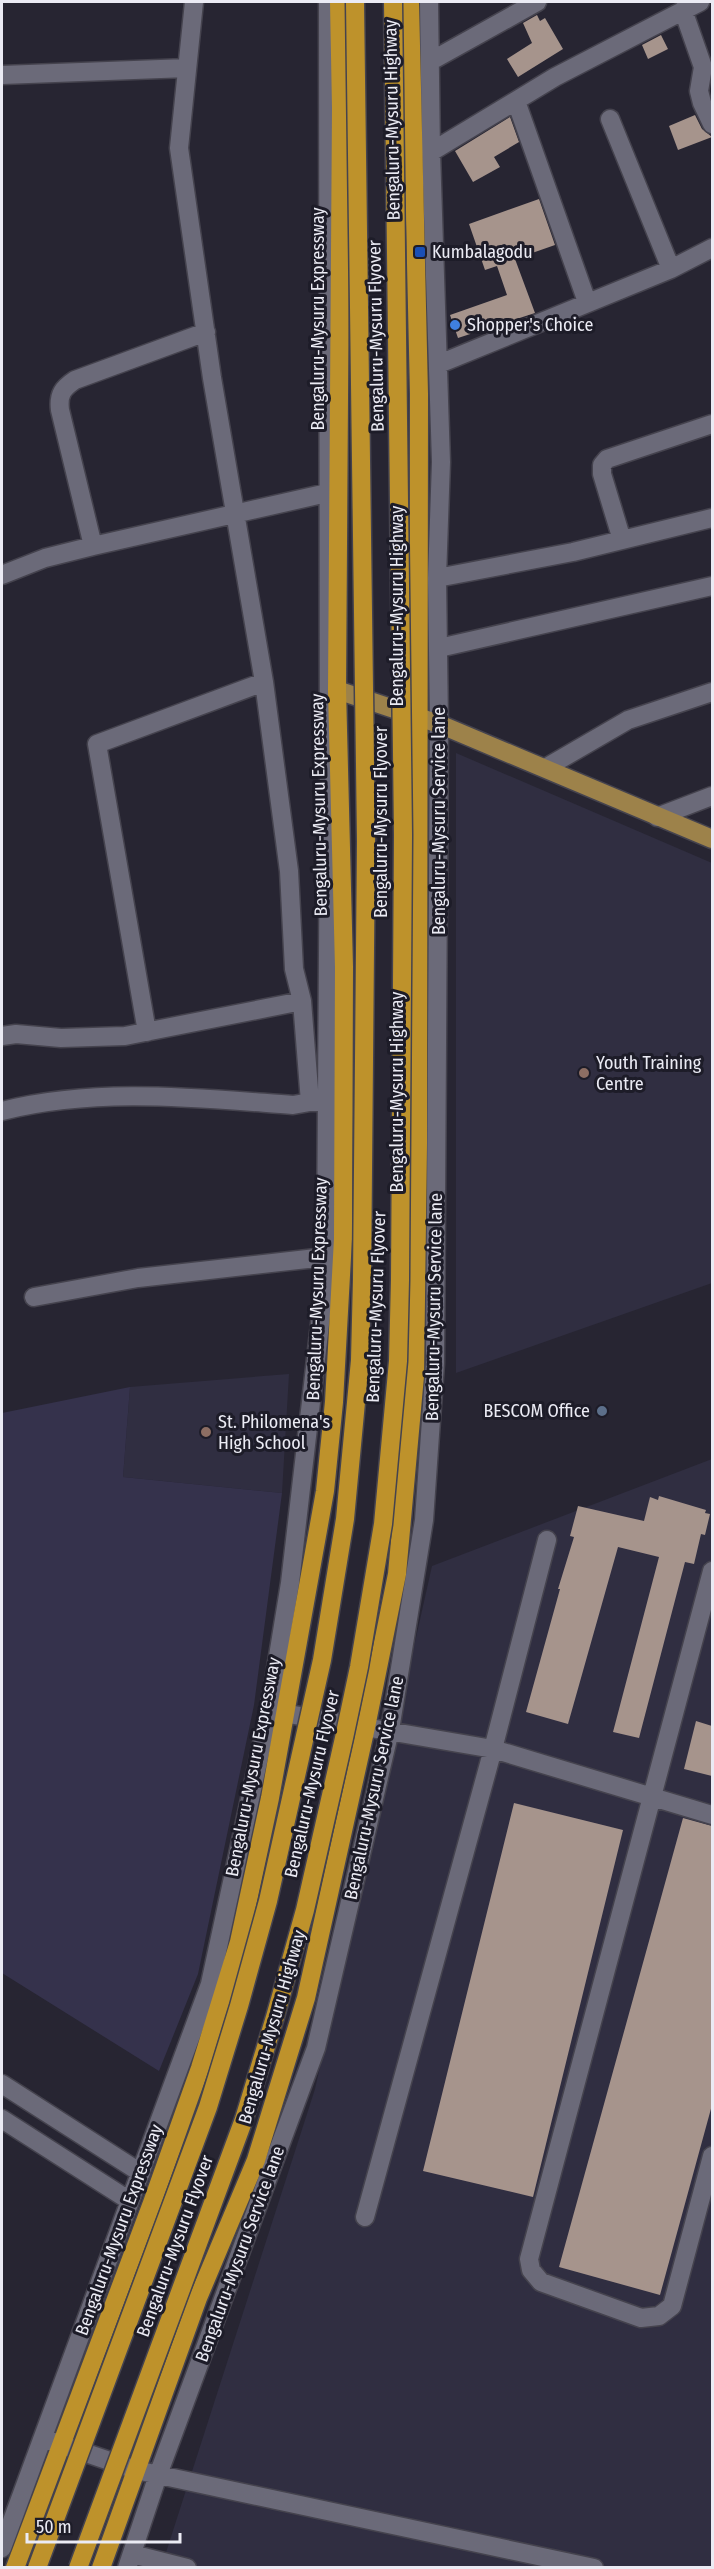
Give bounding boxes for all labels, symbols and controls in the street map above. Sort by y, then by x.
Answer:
street label: Bengaluru-Mysuru Highway [379,19,405,221]
street label: Bengaluru-Mysuru Expressway [307,208,329,430]
street label: Bengaluru-Mysuru Flyover [363,239,389,432]
place label: Kumbalagodu [432,241,533,263]
marker: Kumbalagodu [413,245,427,259]
place label: Shopper's Choice [467,314,593,336]
marker: Shopper's Choice [448,318,462,332]
street label: Bengaluru-Mysuru Highway [386,506,408,706]
street label: Bengaluru-Mysuru Expressway [306,693,332,917]
street label: Bengaluru-Mysuru Service lane [428,707,450,935]
street label: Bengaluru-Mysuru Flyover [370,725,392,918]
street label: Bengaluru-Mysuru Highway [386,992,408,1192]
place label: Youth Training Centre [596,1052,702,1095]
marker: Youth Training Centre [577,1066,591,1080]
street label: Bengaluru-Mysuru Expressway [302,1177,332,1401]
street label: Bengaluru-Mysuru Service lane [421,1193,447,1421]
street label: Bengaluru-Mysuru Flyover [362,1210,390,1403]
place label: BESCOM Office [483,1400,590,1422]
marker: BESCOM Office [595,1404,609,1418]
place label: St. Philomena's High School [218,1411,330,1454]
marker: St. Philomena's High School [199,1425,213,1439]
street label: Bengaluru-Mysuru Expressway [221,1655,285,1879]
street label: Bengaluru-Mysuru Service lane [340,1674,409,1902]
street label: Bengaluru-Mysuru Flyover [280,1687,344,1880]
street label: Bengaluru-Mysuru Highway [234,1927,310,2127]
street label: Bengaluru-Mysuru Expressway [71,2121,167,2339]
street label: Bengaluru-Mysuru Service lane [191,2143,289,2365]
street label: Bengaluru-Mysuru Flyover [132,2151,218,2340]
scale bar [27,2506,180,2544]
text: 50 m [36,2516,72,2538]

